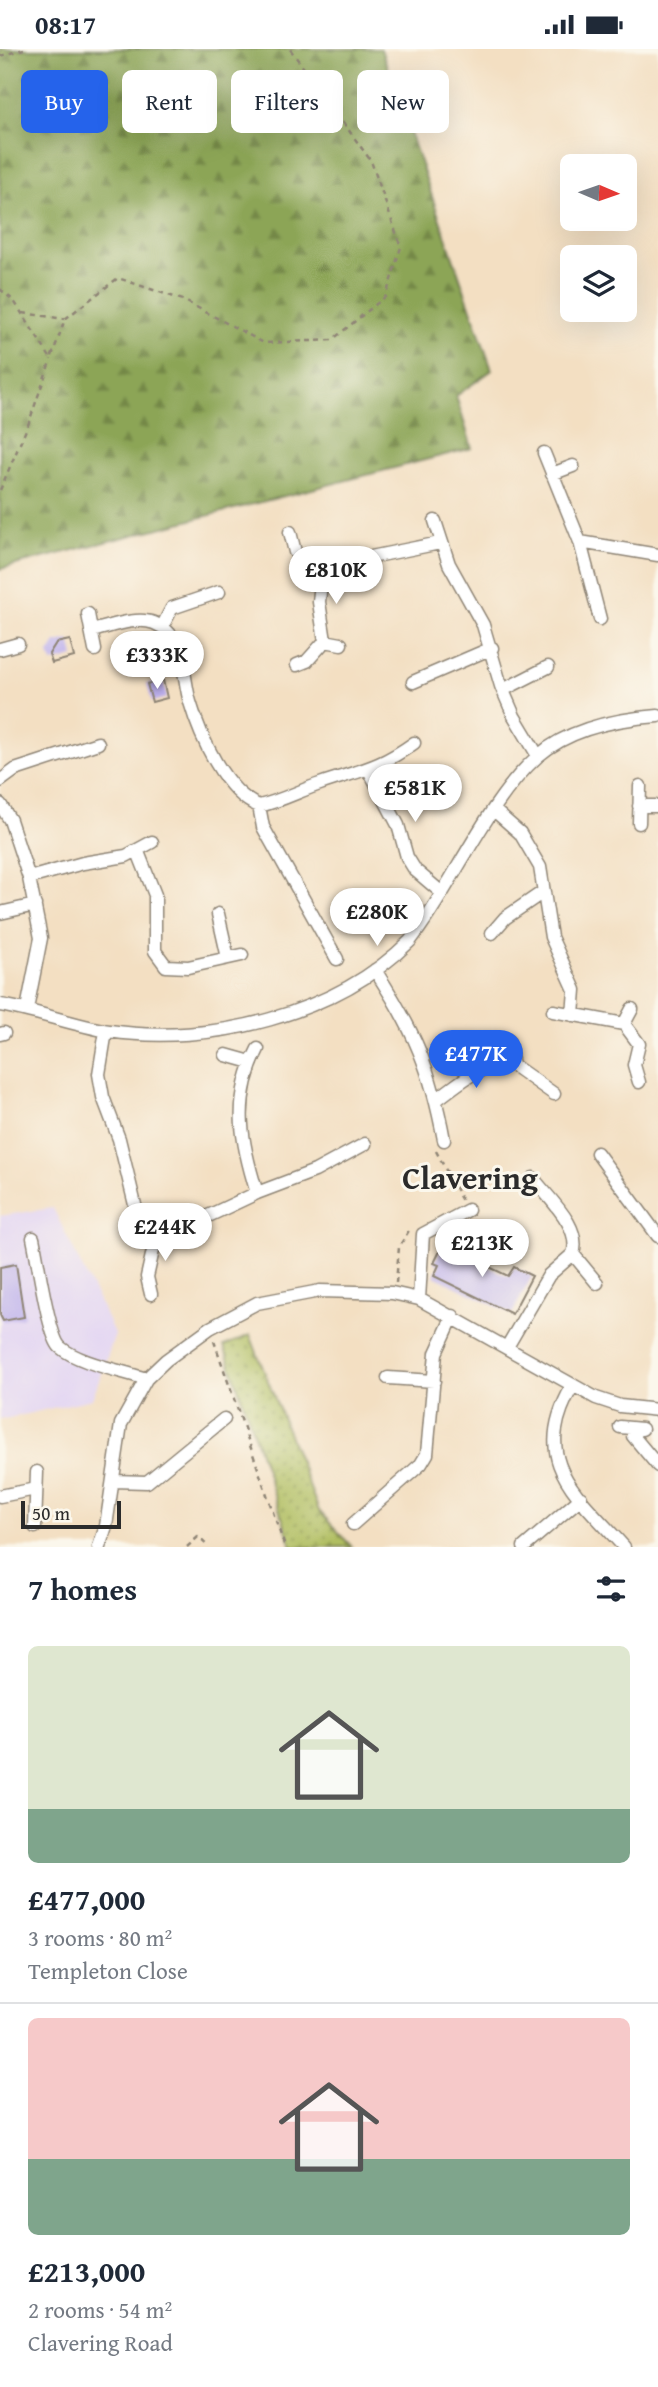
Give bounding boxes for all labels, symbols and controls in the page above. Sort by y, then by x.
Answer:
text: 08:17 [35,5,96,44]
chip: Buy [21,70,108,133]
chip: Rent [122,70,217,133]
chip: Filters [231,70,343,133]
chip: New [357,70,449,133]
north arrow [560,154,637,231]
map controls [560,154,637,322]
button: layers [560,245,637,322]
pin: £810K [287,547,385,606]
text: £810K [305,552,367,585]
pin: £333K [108,631,206,691]
text: £333K [126,637,188,670]
pin: £581K [366,765,464,824]
text: £581K [384,770,446,803]
pin: £280K [328,888,426,948]
text: £280K [346,894,408,927]
pin: £477K [427,1031,525,1090]
text: £477K [445,1036,507,1069]
district label: Clavering [402,1154,538,1201]
pin: £244K [116,1203,214,1263]
text: £244K [134,1209,196,1242]
pin: £213K [433,1219,531,1279]
text: £213K [451,1225,513,1258]
scale bar [21,1498,121,1530]
text: 50 m [32,1499,70,1527]
text: 7 homes [28,1567,137,1611]
icon: filters [592,1570,630,1608]
icon: home [266,1692,392,1818]
text: £477,000 [28,1877,145,1921]
text: 3 rooms · 80 m² [28,1921,172,1954]
text: Templeton Close [28,1954,188,1987]
icon: home [266,2064,392,2190]
text: £213,000 [28,2249,145,2293]
text: 2 rooms · 54 m² [28,2293,172,2326]
text: Clavering Road [28,2326,173,2359]

